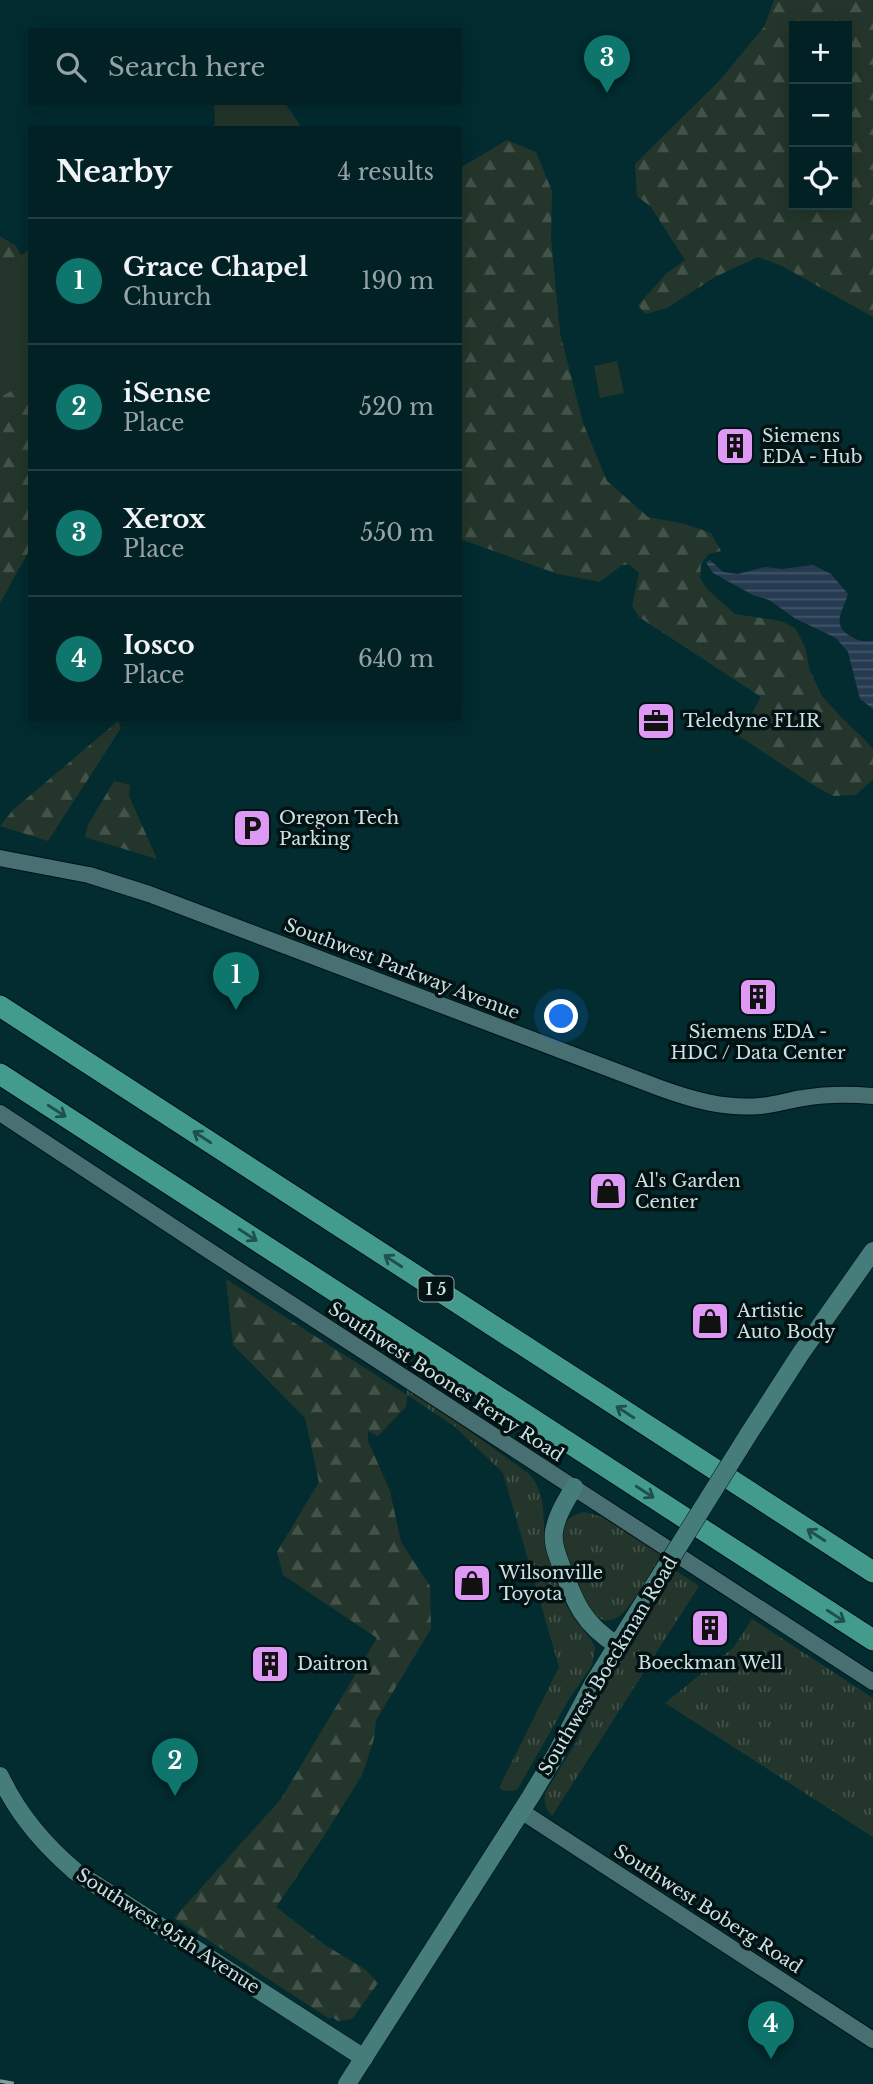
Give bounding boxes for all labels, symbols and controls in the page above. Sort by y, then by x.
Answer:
map controls [789,21,852,210]
button: + [789,21,852,84]
search box [28,28,462,105]
pin: 3 [584,35,630,93]
icon: search [52,48,90,86]
text: Search here [108,51,265,83]
button: − [789,84,852,147]
button: locate [789,147,852,210]
text: Nearby [56,153,172,190]
text: 4 results [338,158,434,186]
text: Grace Chapel [123,251,308,283]
text: 1 [74,267,84,295]
text: 190 m [361,267,434,295]
text: Church [123,283,212,311]
text: iSense [123,377,211,409]
text: 2 [72,393,86,421]
text: 520 m [359,393,434,421]
text: Place [123,409,185,437]
building icon: Siemens EDA - Hub [714,425,756,467]
place label: Siemens EDA - Hub [762,425,862,468]
text: Xerox [123,503,206,535]
text: 3 [72,519,86,547]
text: 550 m [360,519,434,547]
text: Place [123,535,185,563]
text: Iosco [123,629,195,661]
text: 4 [71,645,87,673]
text: 640 m [358,645,434,673]
text: Place [123,661,185,689]
office icon: Teledyne FLIR [635,700,677,742]
place label: Teledyne FLIR [683,710,821,732]
parking icon: Oregon Tech Parking [231,807,273,849]
place label: Oregon Tech Parking [279,807,399,850]
street label: Southwest Parkway Avenue [281,914,523,1024]
pin: 1 [213,952,259,1010]
building icon: Siemens EDA - HDC / Data Center [737,976,779,1018]
your location [544,999,578,1033]
place label: Siemens EDA - HDC / Data Center [670,1021,846,1064]
one-way arrow [47,1105,67,1119]
one-way arrow [193,1130,212,1145]
shop icon: Al's Garden Center [587,1170,629,1212]
place label: Al's Garden Center [634,1170,741,1213]
one-way arrow [238,1228,258,1242]
one-way arrow [384,1254,403,1268]
road number: I 5 [418,1276,453,1302]
street label: Southwest Boones Ferry Road [324,1298,568,1466]
shop icon: Artistic Auto Body [689,1300,731,1342]
place label: Artistic Auto Body [736,1300,836,1343]
one-way arrow [616,1404,635,1419]
one-way arrow [635,1485,654,1499]
one-way arrow [806,1528,826,1542]
street label: Southwest Boeckman Road [534,1553,682,1779]
shop icon: Wilsonville Toyota [451,1562,493,1604]
place label: Wilsonville Toyota [498,1562,603,1605]
building icon: Boeckman Well [689,1607,731,1649]
one-way arrow [825,1609,845,1623]
building icon: Daitron [249,1643,291,1685]
place label: Boeckman Well [638,1652,782,1674]
place label: Daitron [297,1653,368,1675]
pin: 2 [152,1738,198,1796]
street label: Southwest Boberg Road [610,1840,806,1978]
street label: Southwest 95th Avenue [72,1864,264,1998]
pin: 4 [748,2001,794,2059]

